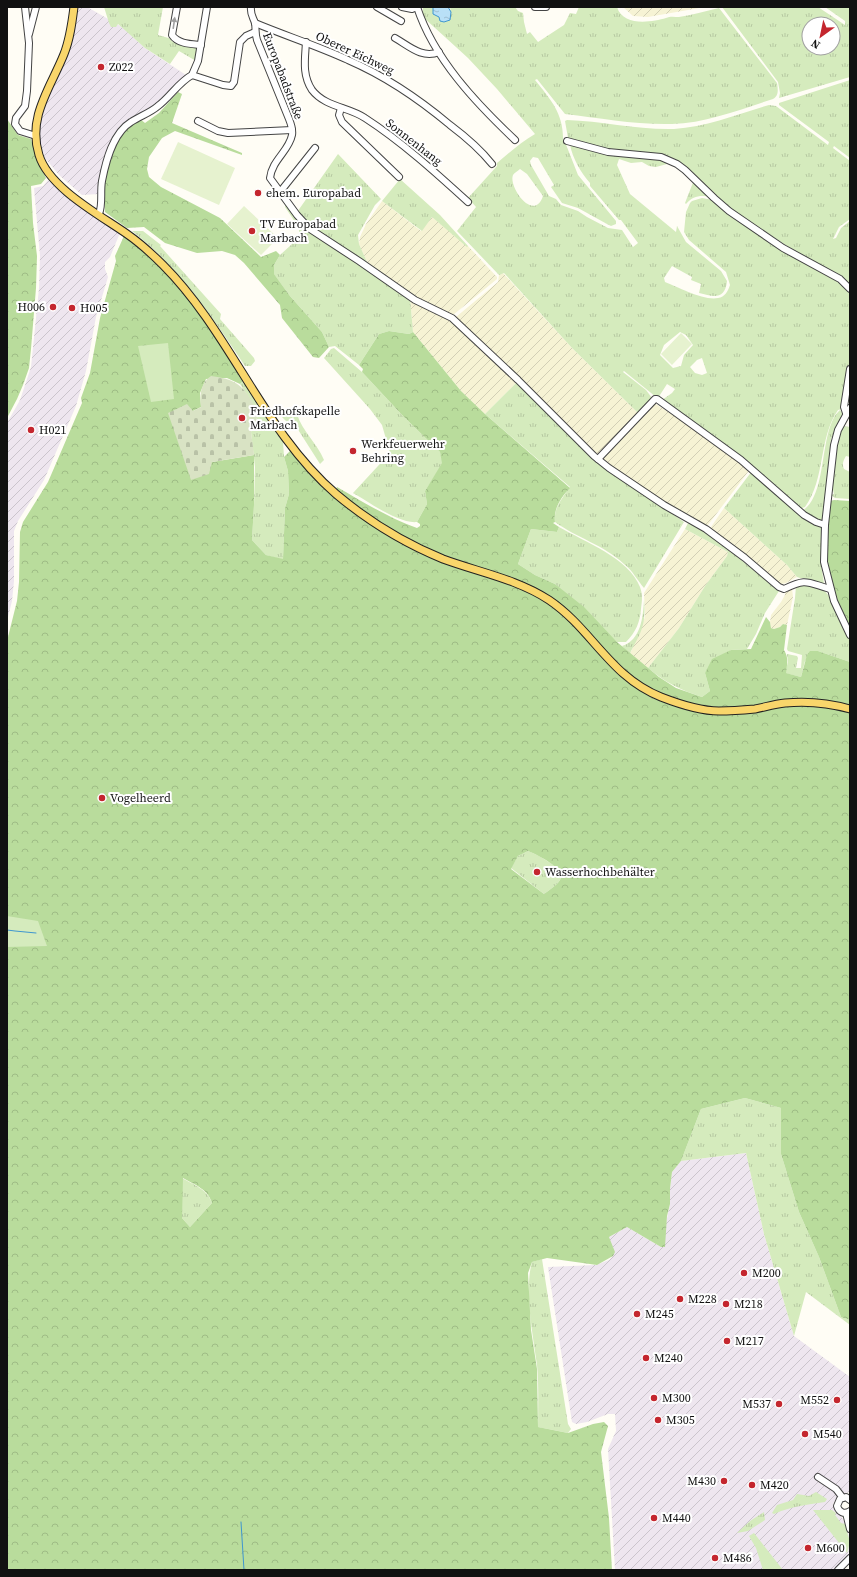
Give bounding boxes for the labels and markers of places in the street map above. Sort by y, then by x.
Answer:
place label: Z022 [109,59,134,75]
marker: Z022 [96,62,106,72]
place label: ehem. Europabad [266,185,361,201]
marker: ehem. Europabad [253,188,263,198]
place label: TV Europabad Marbach [260,216,336,246]
marker: TV Europabad Marbach [247,226,257,236]
place label: H006 [18,299,45,315]
place label: H005 [80,300,107,316]
marker: H006 [48,302,58,312]
marker: H005 [67,303,77,313]
place label: Friedhofskapelle Marbach [250,403,340,433]
marker: Friedhofskapelle Marbach [237,413,247,423]
place label: H021 [39,422,66,438]
marker: H021 [26,425,36,435]
place label: Werkfeuerwehr Behring [361,436,445,466]
marker: Werkfeuerwehr Behring [348,446,358,456]
place label: Vogelheerd [110,790,171,806]
marker: Vogelheerd [97,793,107,803]
place label: Wasserhochbehälter [545,864,655,880]
marker: Wasserhochbehälter [532,867,542,877]
place label: M200 [752,1265,781,1281]
marker: M200 [739,1268,749,1278]
place label: M228 [688,1291,717,1307]
marker: M228 [675,1294,685,1304]
place label: M218 [734,1296,763,1312]
marker: M218 [721,1299,731,1309]
place label: M245 [645,1306,674,1322]
marker: M245 [632,1309,642,1319]
place label: M217 [735,1333,764,1349]
marker: M217 [722,1336,732,1346]
place label: M240 [654,1350,683,1366]
marker: M240 [641,1353,651,1363]
place label: M300 [662,1390,691,1406]
place label: M552 [800,1392,829,1408]
marker: M300 [649,1393,659,1403]
marker: M552 [832,1395,842,1405]
place label: M537 [742,1396,771,1412]
marker: M537 [774,1399,784,1409]
place label: M305 [666,1412,695,1428]
marker: M305 [653,1415,663,1425]
place label: M540 [813,1426,842,1442]
marker: M540 [800,1429,810,1439]
place label: M430 [687,1473,716,1489]
marker: M430 [719,1476,729,1486]
place label: M420 [760,1477,789,1493]
marker: M420 [747,1480,757,1490]
place label: M440 [662,1510,691,1526]
marker: M440 [649,1513,659,1523]
place label: M600 [816,1540,845,1556]
marker: M600 [803,1543,813,1553]
place label: M486 [723,1550,752,1566]
marker: M486 [710,1553,720,1563]

